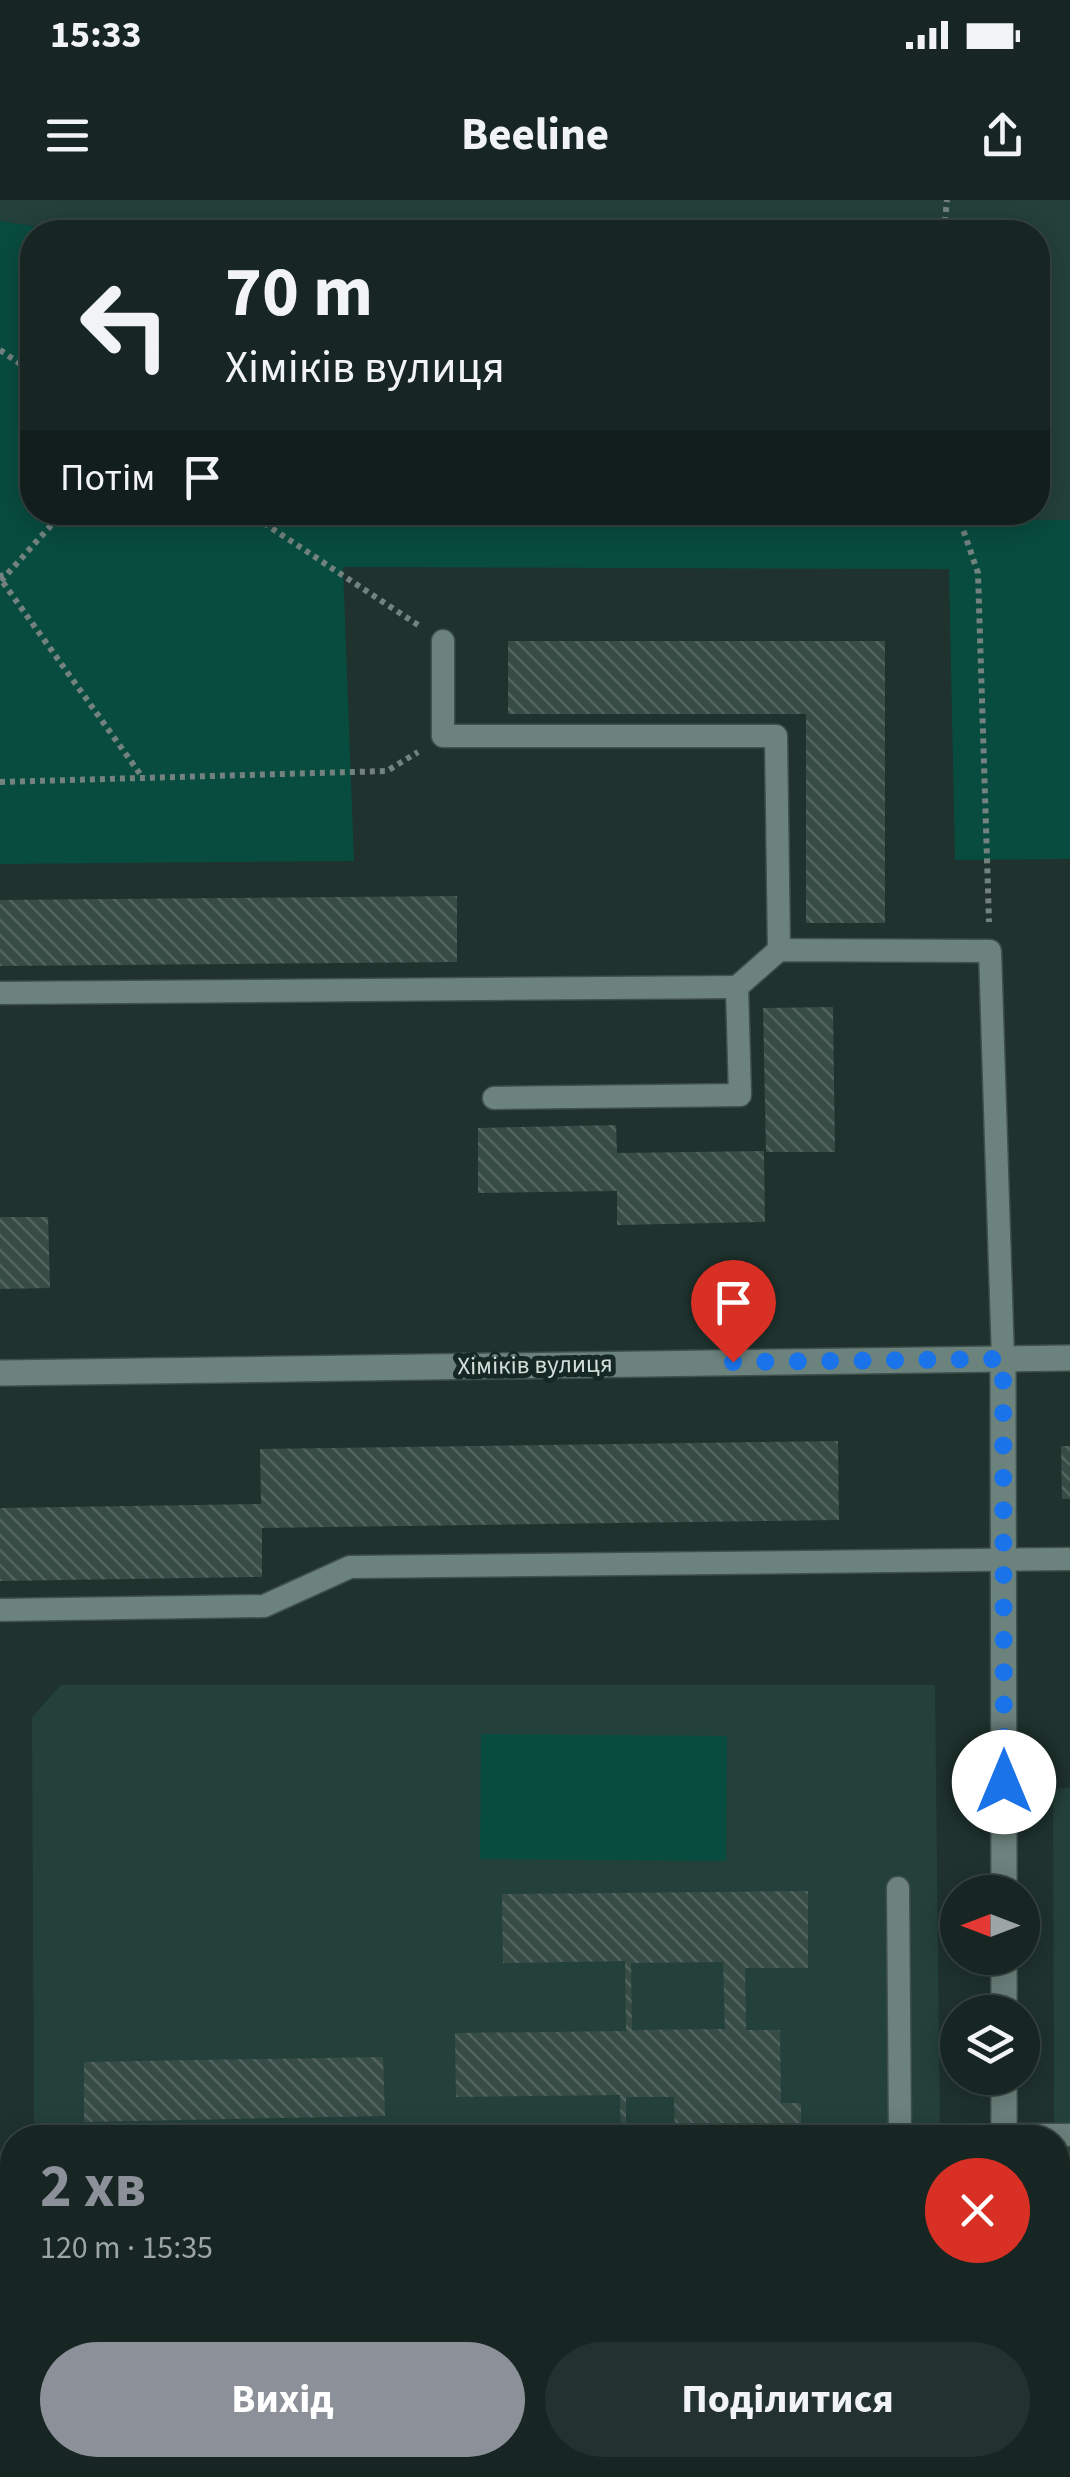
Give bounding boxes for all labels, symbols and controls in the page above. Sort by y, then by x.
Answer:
text: 15:33 [50,8,142,62]
text: Beeline [461,103,609,167]
icon: menu [40,108,95,163]
icon: share [975,108,1030,163]
text: 70 m [225,243,373,343]
icon: left [60,260,190,390]
text: Хіміків вулиця [225,336,505,400]
icon: arrive [175,450,230,505]
text: Потім [60,451,155,505]
pin [691,1260,776,1363]
icon: arrive [706,1275,761,1330]
street label: Хіміків вулиця [457,1346,613,1384]
position arrow [952,1730,1056,1834]
north arrow [940,1875,1040,1975]
map controls [940,1875,1040,2095]
button: layers [940,1995,1040,2095]
text: 2 хв [40,2145,146,2230]
button: close [925,2158,1030,2263]
text: 120 m · 15:35 [40,2225,213,2271]
button: Вихід [40,2342,525,2457]
button: Поділитися [545,2342,1030,2457]

